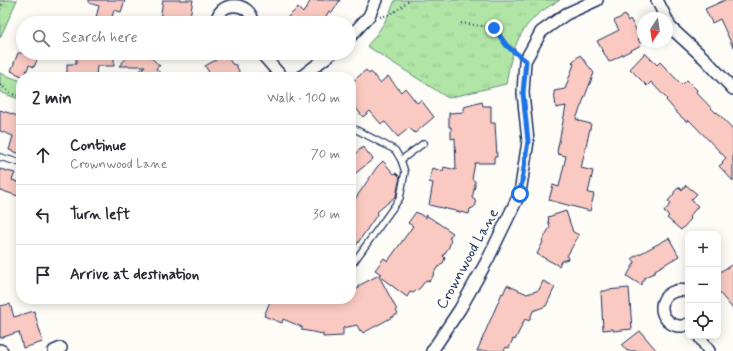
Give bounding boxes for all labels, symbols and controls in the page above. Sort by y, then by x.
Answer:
north arrow [637,12,673,48]
search box [16,16,356,60]
route end [485,19,503,37]
icon: search [30,27,52,49]
text: Search here [62,28,138,48]
text: 2 min [32,87,72,109]
text: Walk · 100 m [267,90,340,107]
text: Continue [70,136,126,156]
icon: ahead [32,144,54,166]
text: 70 m [311,146,340,163]
text: Crownwood Lane [70,156,167,173]
route start [511,185,529,203]
icon: left [32,204,54,226]
text: Turn left [70,205,130,225]
street label: Crownwood Lane [432,205,504,313]
text: 30 m [313,206,340,223]
map controls [685,231,721,339]
button: + [685,231,721,267]
icon: arrive [32,264,54,286]
text: Arrive at destination [70,265,199,285]
button: − [685,267,721,303]
button: locate [685,303,721,339]

